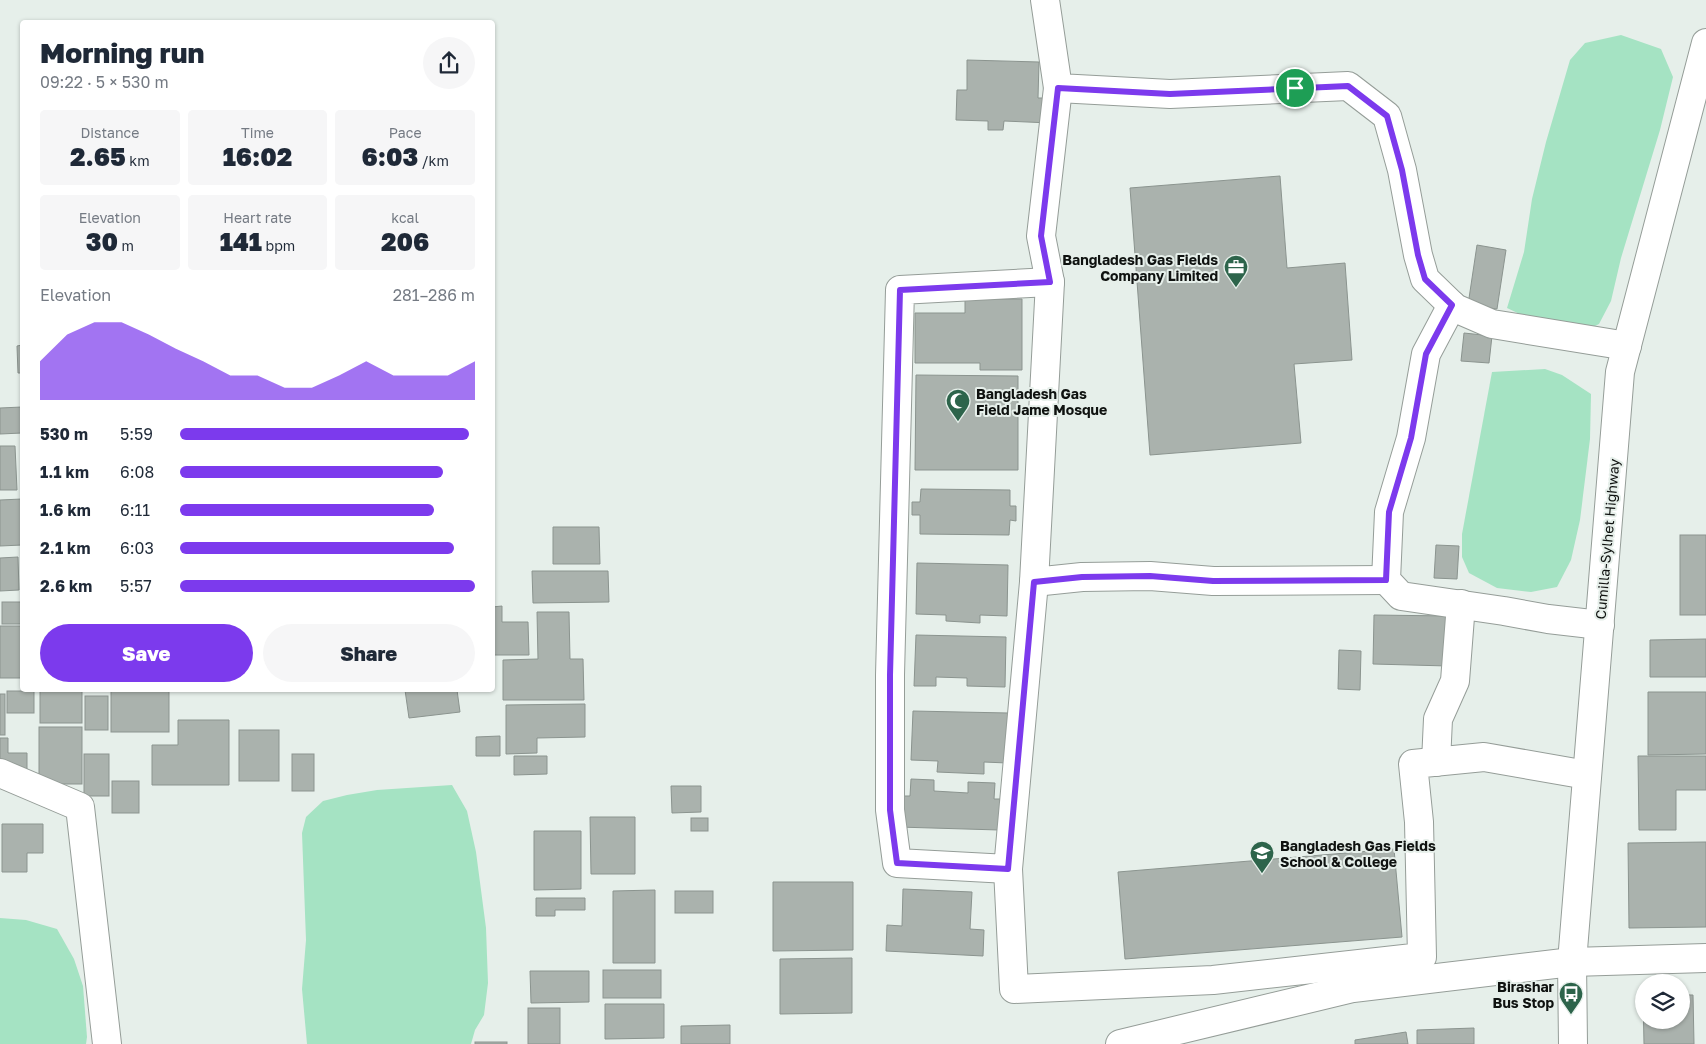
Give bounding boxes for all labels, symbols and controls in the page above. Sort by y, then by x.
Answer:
text: Morning run [40,36,204,69]
button: share [423,37,475,89]
pin [1274,67,1316,109]
text: 09:22 · 5 × 530 m [40,72,169,92]
icon: arrive [1281,74,1309,102]
text: Distance [80,124,139,141]
text: Time [241,124,274,141]
text: Pace [389,124,422,141]
text: 2.65 [70,141,126,172]
text: 16:02 [223,141,292,172]
text: 6:03 [362,141,418,172]
text: km [126,152,150,169]
text: /km [418,152,449,169]
text: Elevation [79,209,141,226]
text: Heart rate [223,209,292,226]
text: kcal [391,209,419,226]
text: 30 [86,226,118,257]
text: 141 [220,226,262,257]
text: 206 [381,226,429,257]
text: m [118,237,134,254]
text: bpm [262,237,295,254]
place label: Bangladesh Gas Fields Company Limited [1062,251,1218,284]
office icon: Bangladesh Gas Fields Company Limited [1223,254,1249,288]
text: Elevation [40,285,111,305]
text: 281–286 m [393,285,475,305]
place label: Bangladesh Gas Field Jame Mosque [976,385,1107,418]
mosque icon: Bangladesh Gas Field Jame Mosque [945,388,971,422]
text: 530 m [40,424,88,444]
text: 5:59 [120,424,153,444]
street label: Cumilla-Sylhet Highway [1592,458,1623,620]
text: 1.1 km [40,462,89,482]
text: 6:08 [120,462,154,482]
text: 1.6 km [40,500,91,520]
text: 6:11 [120,500,150,520]
text: 2.1 km [40,538,90,558]
text: 6:03 [120,538,154,558]
text: 2.6 km [40,576,92,596]
text: 5:57 [120,576,152,596]
button: Save [40,624,253,682]
button: Share [263,624,475,682]
place label: Bangladesh Gas Fields School & College [1280,837,1436,870]
school or university icon: Bangladesh Gas Fields School & College [1249,840,1275,874]
map controls [1635,974,1690,1029]
button: layers [1635,974,1690,1029]
place label: Birashar Bus Stop [1493,978,1555,1011]
bus stop icon: Birashar Bus Stop [1558,981,1584,1015]

